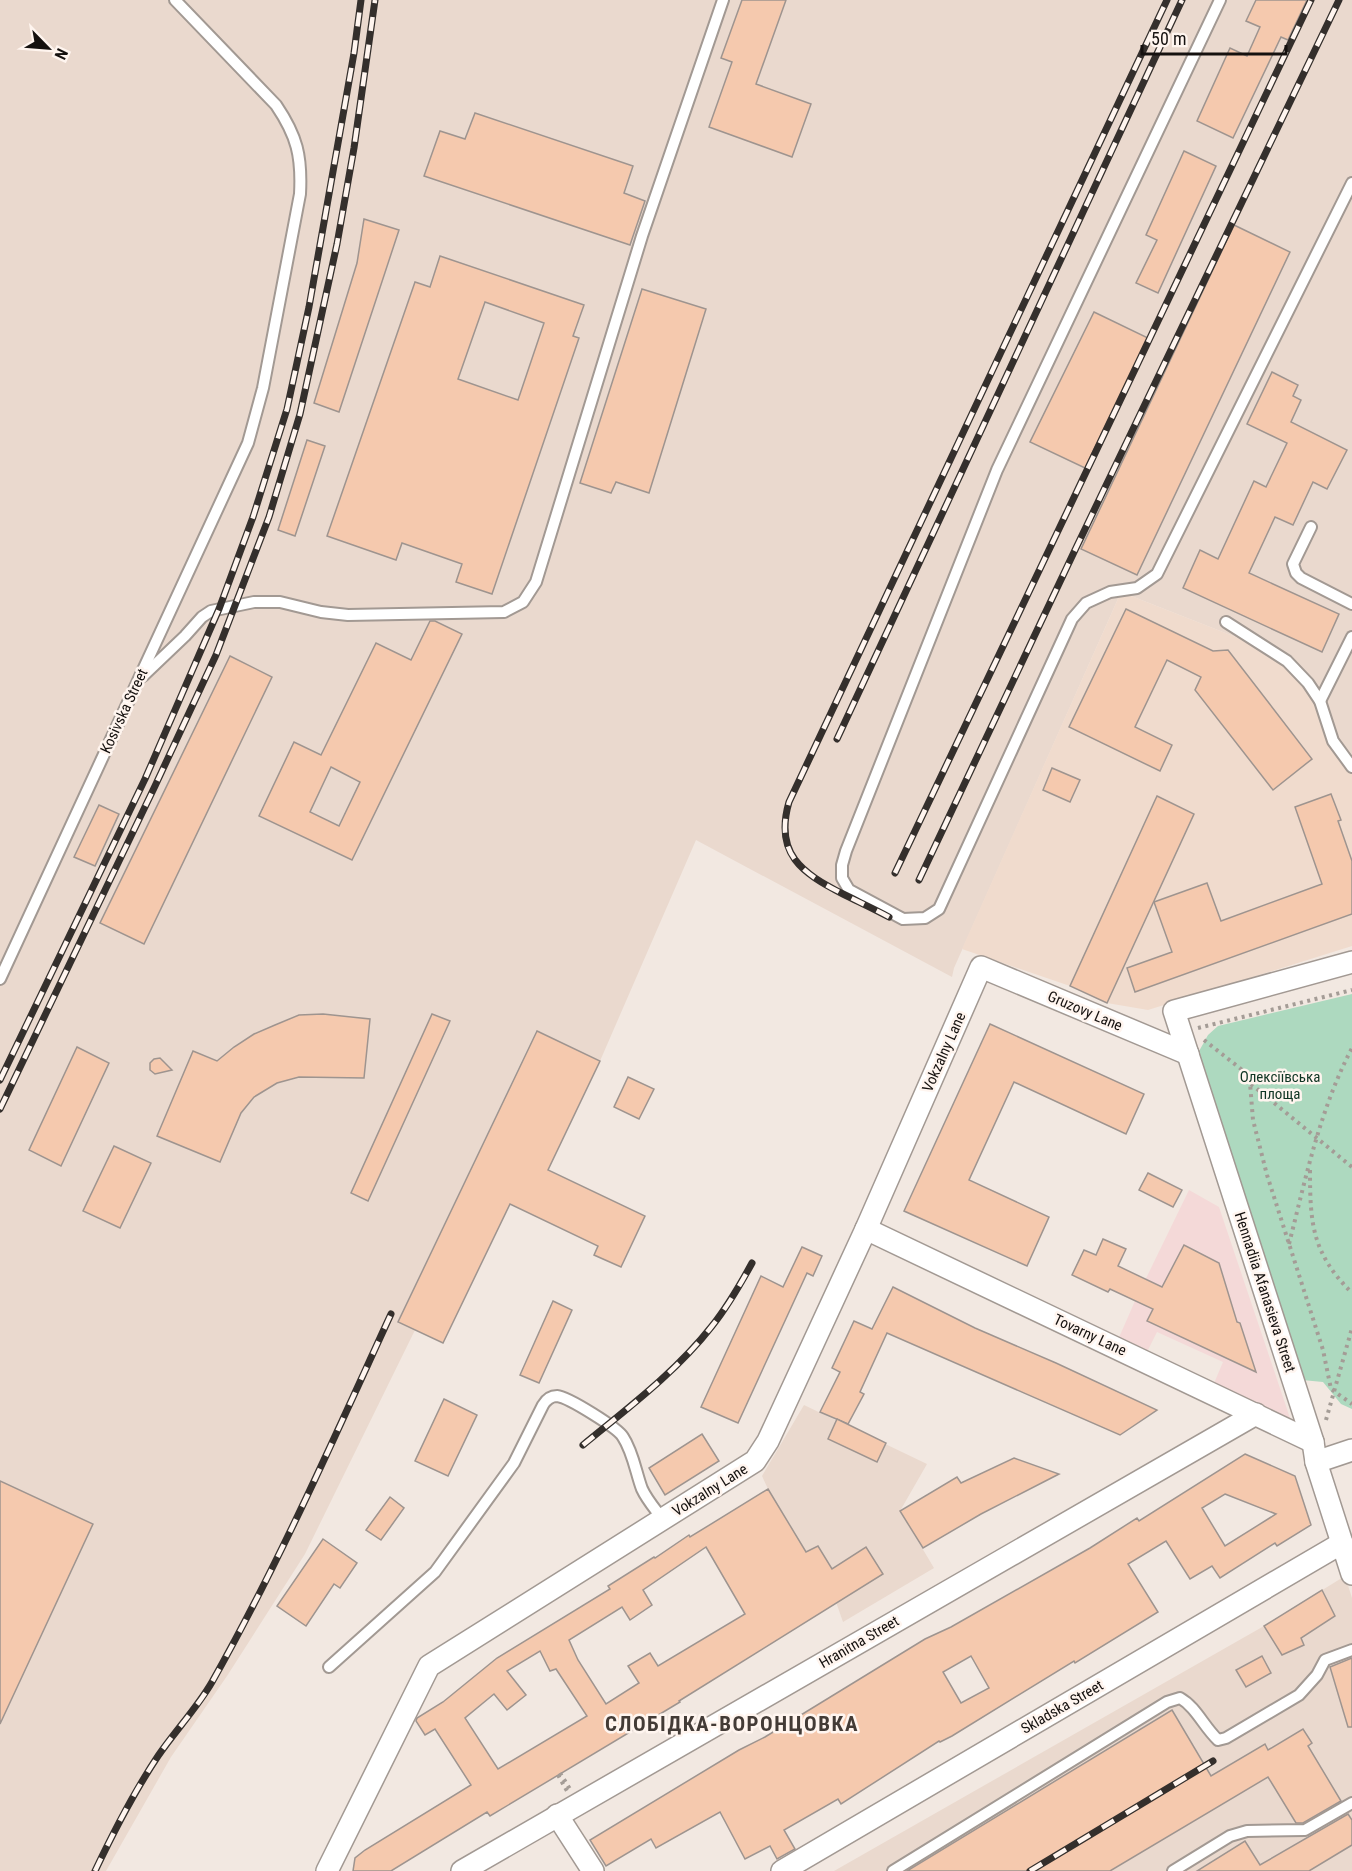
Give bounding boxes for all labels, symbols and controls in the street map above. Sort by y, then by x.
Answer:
north arrow [18,18,78,78]
scale bar [1142,18,1286,56]
text: 50 m [1151,28,1186,49]
text: N [50,46,72,63]
street label: Kosivska Street [96,666,152,756]
street label: Gruzovy Lane [1045,987,1125,1035]
street label: Vokzalny Lane [918,1009,970,1095]
park label: Олексіївська площа [1240,1068,1320,1103]
street label: Hennadiia Afanasieva Street [1231,1210,1299,1374]
street label: Tovarny Lane [1051,1310,1129,1360]
street label: Vokzalny Lane [669,1460,751,1520]
street label: Hranitna Street [816,1612,902,1672]
street label: Skladska Street [1018,1676,1106,1738]
district label: СЛОБІДКА-ВОРОНЦОВКА [605,1712,859,1736]

